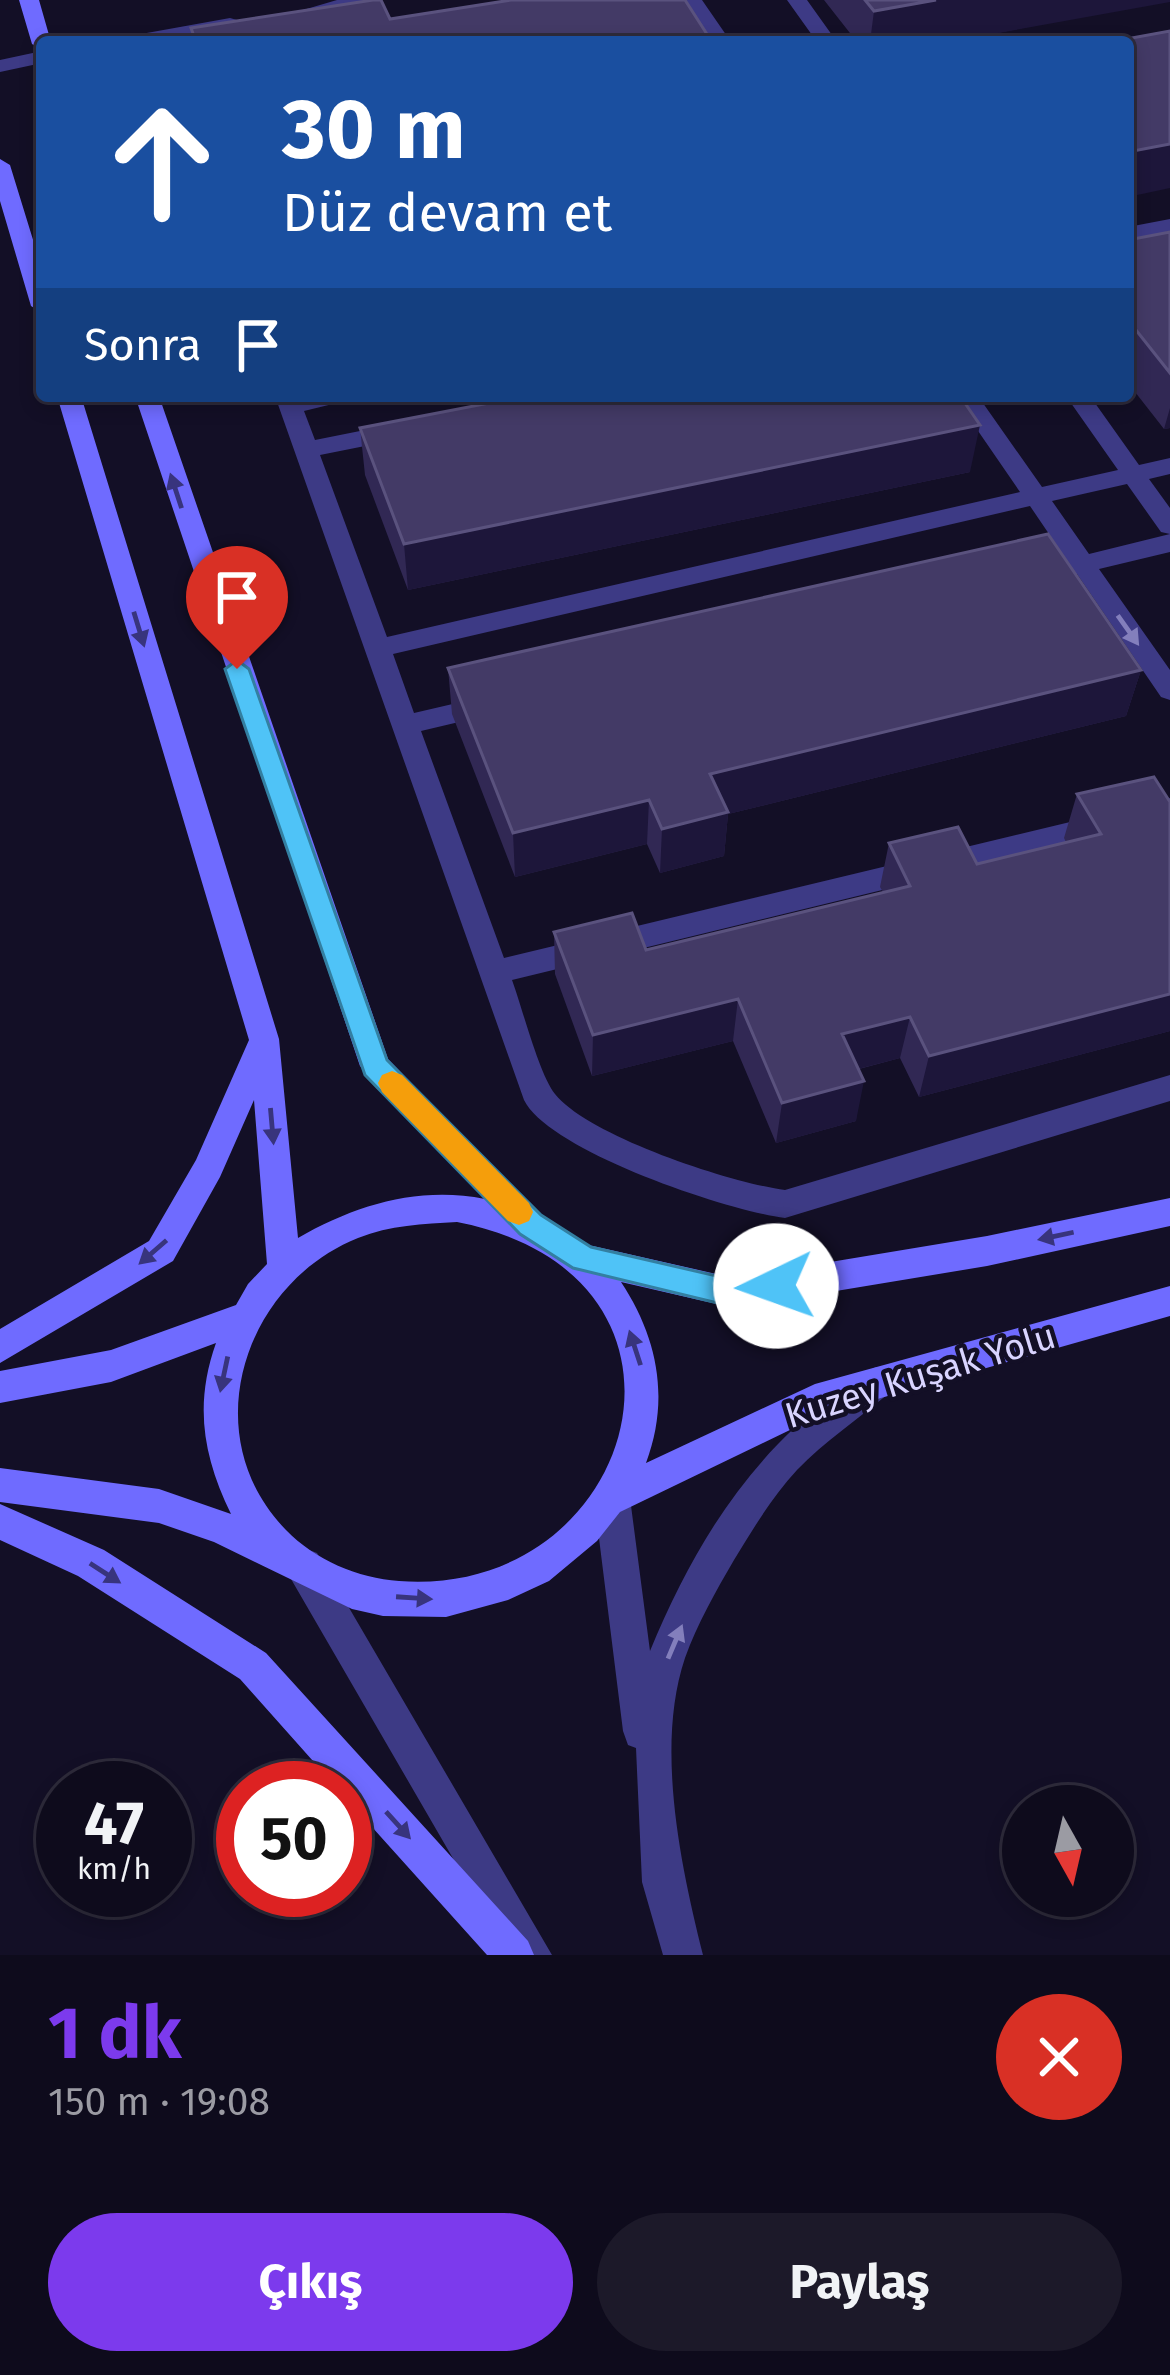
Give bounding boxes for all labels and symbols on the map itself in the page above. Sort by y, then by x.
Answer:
one-way arrow [165,472,184,509]
pin [186,546,288,669]
one-way arrow [131,611,149,648]
one-way arrow [1117,614,1139,647]
one-way arrow [262,1108,281,1145]
position arrow [713,1223,839,1349]
one-way arrow [1036,1228,1074,1247]
one-way arrow [138,1239,168,1265]
street label: Kuzey Kuşak Yolu [780,1314,1061,1438]
one-way arrow [624,1329,643,1366]
one-way arrow [214,1356,233,1394]
one-way arrow [89,1561,122,1583]
one-way arrow [395,1589,433,1608]
one-way arrow [666,1625,686,1660]
speed limit sign: 50 [216,1761,372,1917]
north arrow [1002,1785,1134,1917]
one-way arrow [384,1810,411,1839]

